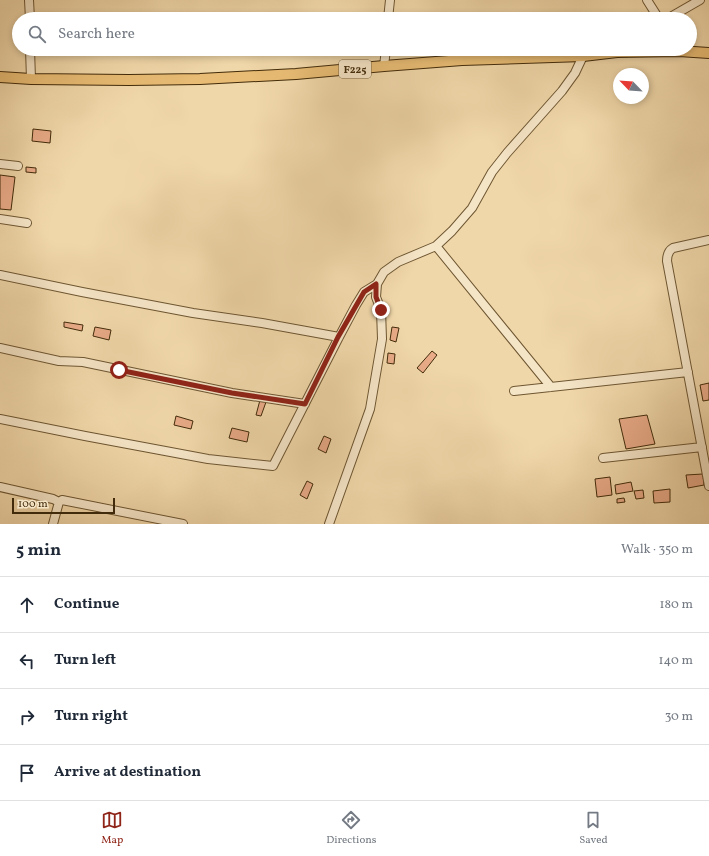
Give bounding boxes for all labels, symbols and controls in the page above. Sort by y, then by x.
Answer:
search box [12,12,697,56]
icon: search [26,23,48,45]
text: Search here [58,24,135,45]
road number: F225 [339,60,371,78]
north arrow [613,68,649,104]
route end [372,301,390,319]
route start [110,361,128,379]
scale bar [12,496,115,515]
text: 100 m [18,497,48,512]
text: 5 min [16,539,61,562]
text: Walk · 350 m [621,541,693,559]
icon: ahead [16,594,38,616]
text: Continue [54,594,119,615]
text: 180 m [659,596,693,614]
icon: left [16,650,38,672]
text: Turn left [54,650,116,671]
text: 140 m [659,652,693,670]
icon: right [16,706,38,728]
text: Turn right [54,706,128,727]
text: 30 m [665,708,693,726]
icon: arrive [16,762,38,784]
text: Arrive at destination [54,762,201,783]
tab: Map [101,809,123,848]
tab: Directions [326,809,377,848]
tab: Saved [579,809,608,848]

